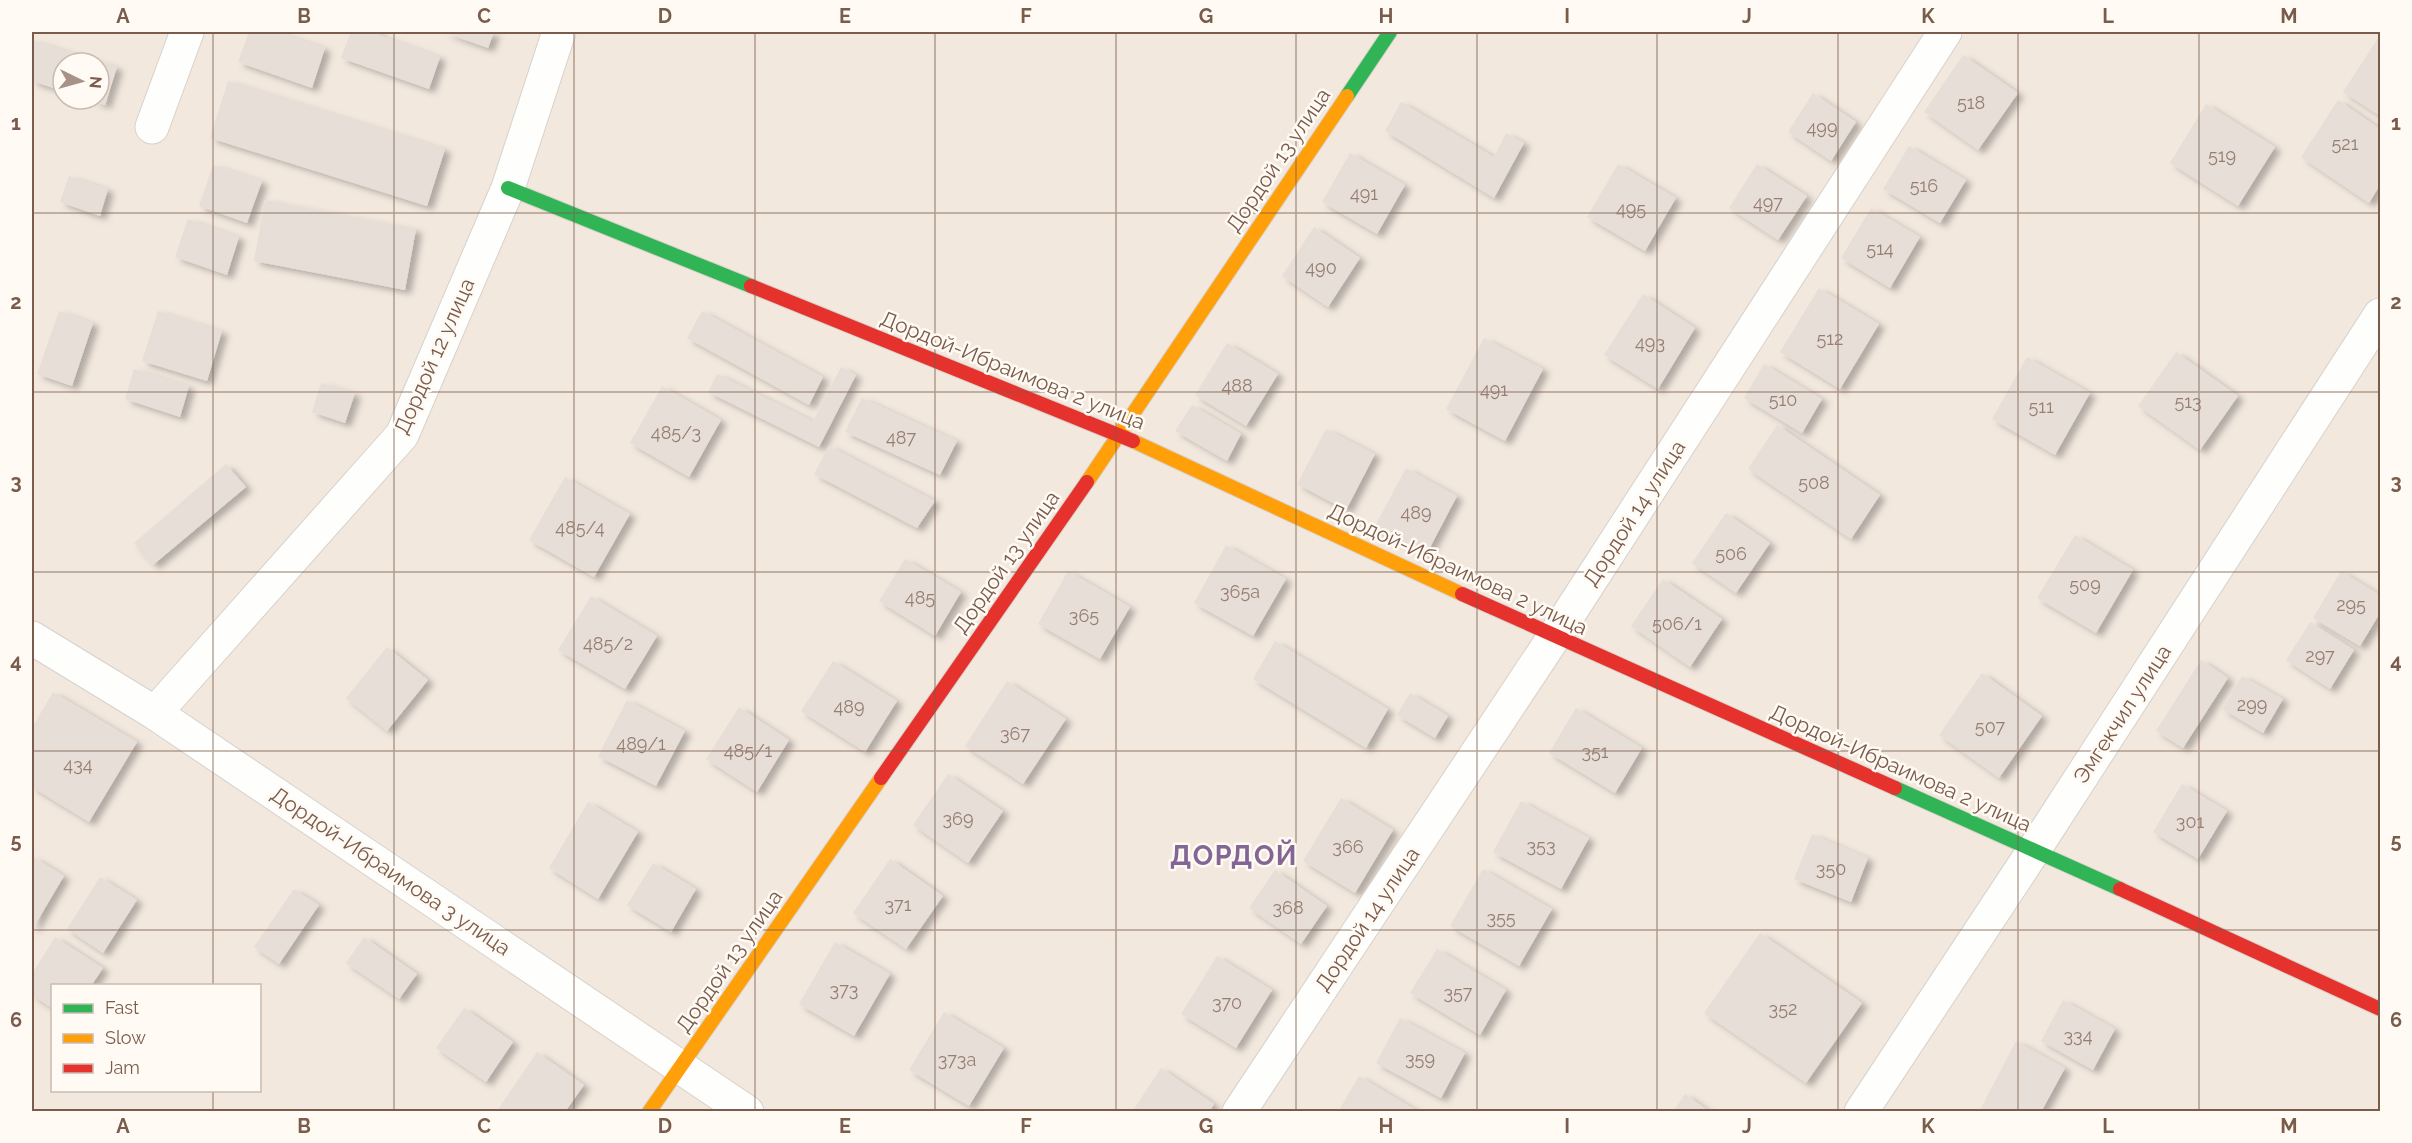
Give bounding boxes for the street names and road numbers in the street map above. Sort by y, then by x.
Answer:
street label: Дордой 13 улица [1221,83,1335,237]
street label: Дордой 12 улица [388,274,480,438]
street label: Дордой-Ибраимова 2 улица [877,305,1149,435]
street label: Дордой 14 улица [1578,436,1690,590]
street label: Дордой 13 улица [948,486,1064,638]
street label: Дордой-Ибраимова 2 улица [1324,498,1592,640]
street label: Эмгекчил улица [2068,640,2176,788]
street label: Дордой-Ибраимова 2 улица [1767,699,2035,837]
street label: Дордой-Ибраимова 3 улица [267,781,515,961]
street label: Дордой 14 улица [1310,842,1424,996]
street label: Дордой 13 улица [671,885,787,1037]

